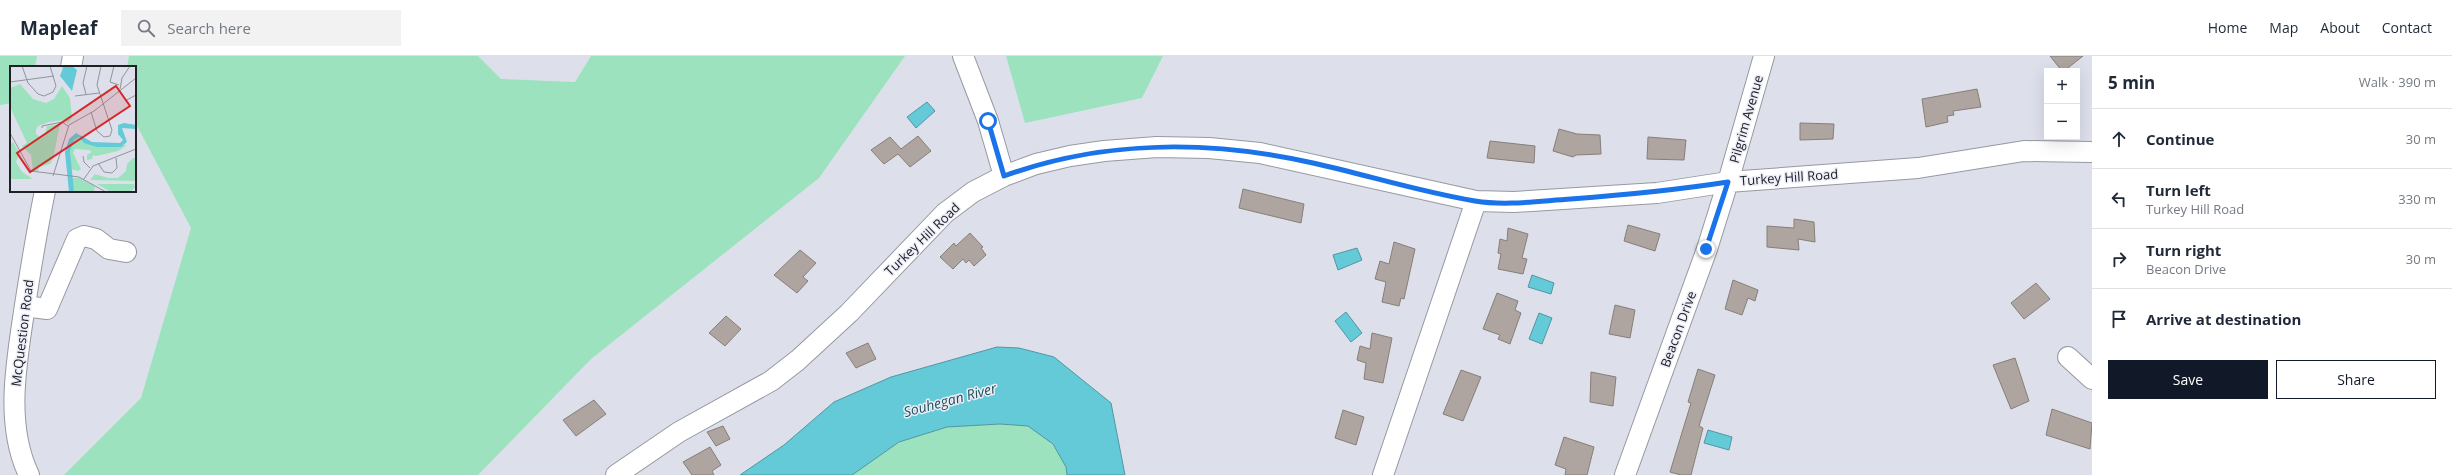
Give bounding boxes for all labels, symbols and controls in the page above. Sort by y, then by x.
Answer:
search box [121,10,401,46]
text: Mapleaf [20,15,97,41]
icon: search [135,17,157,39]
text: Search here [167,18,251,38]
text: Home [2208,18,2247,37]
text: Map [2269,18,2298,37]
text: About [2320,18,2360,37]
text: Contact [2382,18,2432,37]
inset map [10,66,136,192]
map controls [2044,68,2080,140]
button: + [2044,68,2080,104]
text: 5 min [2108,71,2155,94]
street label: Pilgrim Avenue [1725,73,1767,165]
text: Walk · 390 m [2359,73,2436,91]
button: − [2044,104,2080,140]
route start [979,112,997,130]
icon: ahead [2108,128,2130,150]
text: Continue [2146,129,2214,149]
text: 30 m [2406,130,2436,148]
street label: Turkey Hill Road [1739,165,1839,189]
text: Turn left [2146,180,2211,200]
icon: left [2108,188,2130,210]
text: 330 m [2398,190,2436,208]
street label: Turkey Hill Road [880,198,964,280]
text: Turkey Hill Road [2146,200,2244,218]
route end [1697,240,1715,258]
text: Turn right [2146,240,2221,260]
icon: right [2108,248,2130,270]
text: 30 m [2406,250,2436,268]
text: Beacon Drive [2146,260,2226,278]
street label: McQuestion Road [7,278,37,388]
street label: Beacon Drive [1656,288,1700,370]
icon: arrive [2108,308,2130,330]
text: Arrive at destination [2146,309,2301,329]
button: Save [2108,360,2268,399]
button: Share [2276,360,2436,399]
water label: Souhegan River [901,378,999,421]

